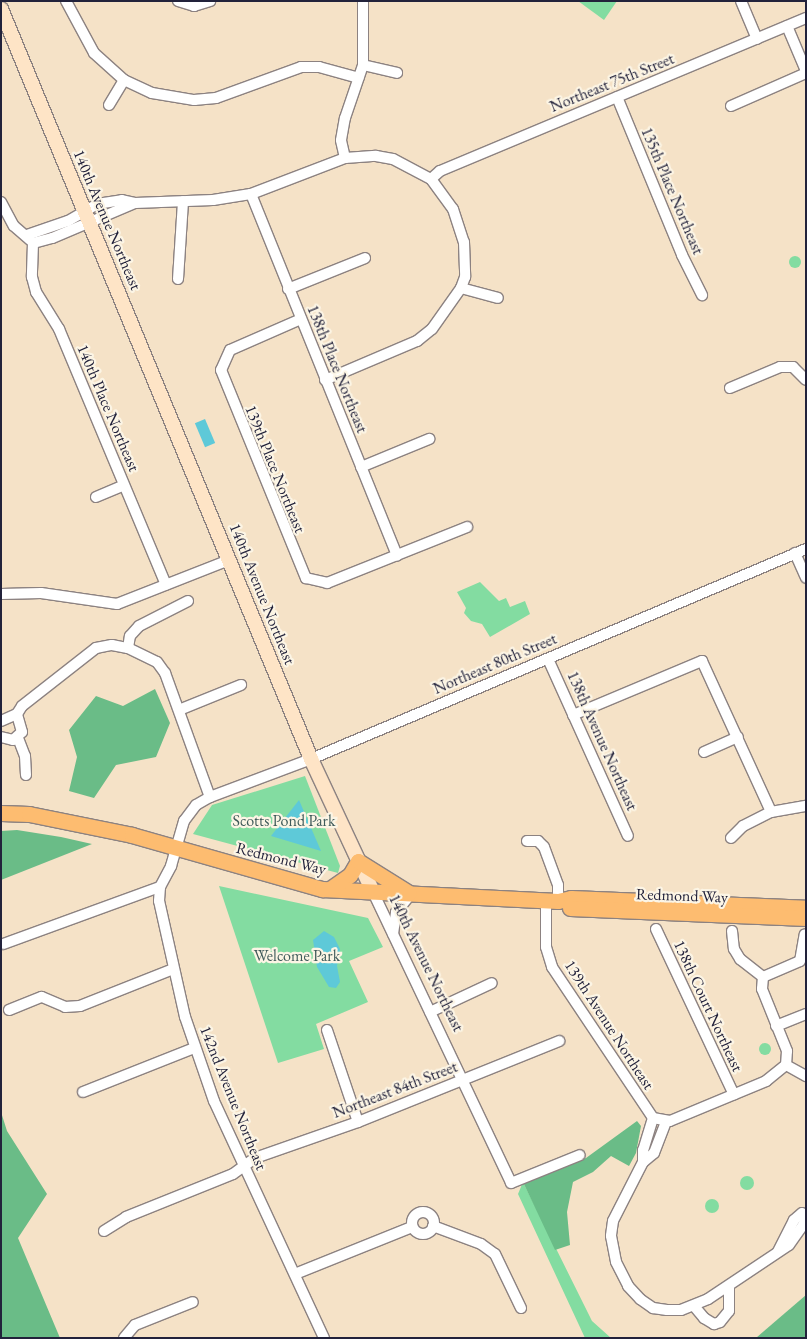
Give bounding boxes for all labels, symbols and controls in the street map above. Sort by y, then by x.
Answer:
street label: Northeast 75th Street [547,49,677,117]
street label: 135th Place Northeast [637,125,707,257]
street label: 140th Avenue Northeast [69,147,145,293]
street label: 138th Place Northeast [303,302,371,436]
street label: 140th Place Northeast [73,342,143,474]
street label: 139th Place Northeast [241,402,309,536]
street label: 140th Avenue Northeast [225,521,299,667]
street label: Northeast 80th Street [430,629,560,699]
street label: 138th Avenue Northeast [563,668,641,814]
park label: Scotts Pond Park [233,811,335,831]
street label: Redmond Way [234,839,328,879]
street label: Redmond Way [636,885,728,907]
street label: 140th Avenue Northeast [384,891,468,1035]
street label: 138th Court Northeast [669,937,747,1075]
park label: Welcome Park [254,946,340,966]
street label: 139th Avenue Northeast [560,957,658,1093]
street label: 142nd Avenue Northeast [195,1023,271,1173]
street label: Northeast 84th Street [330,1057,460,1123]

